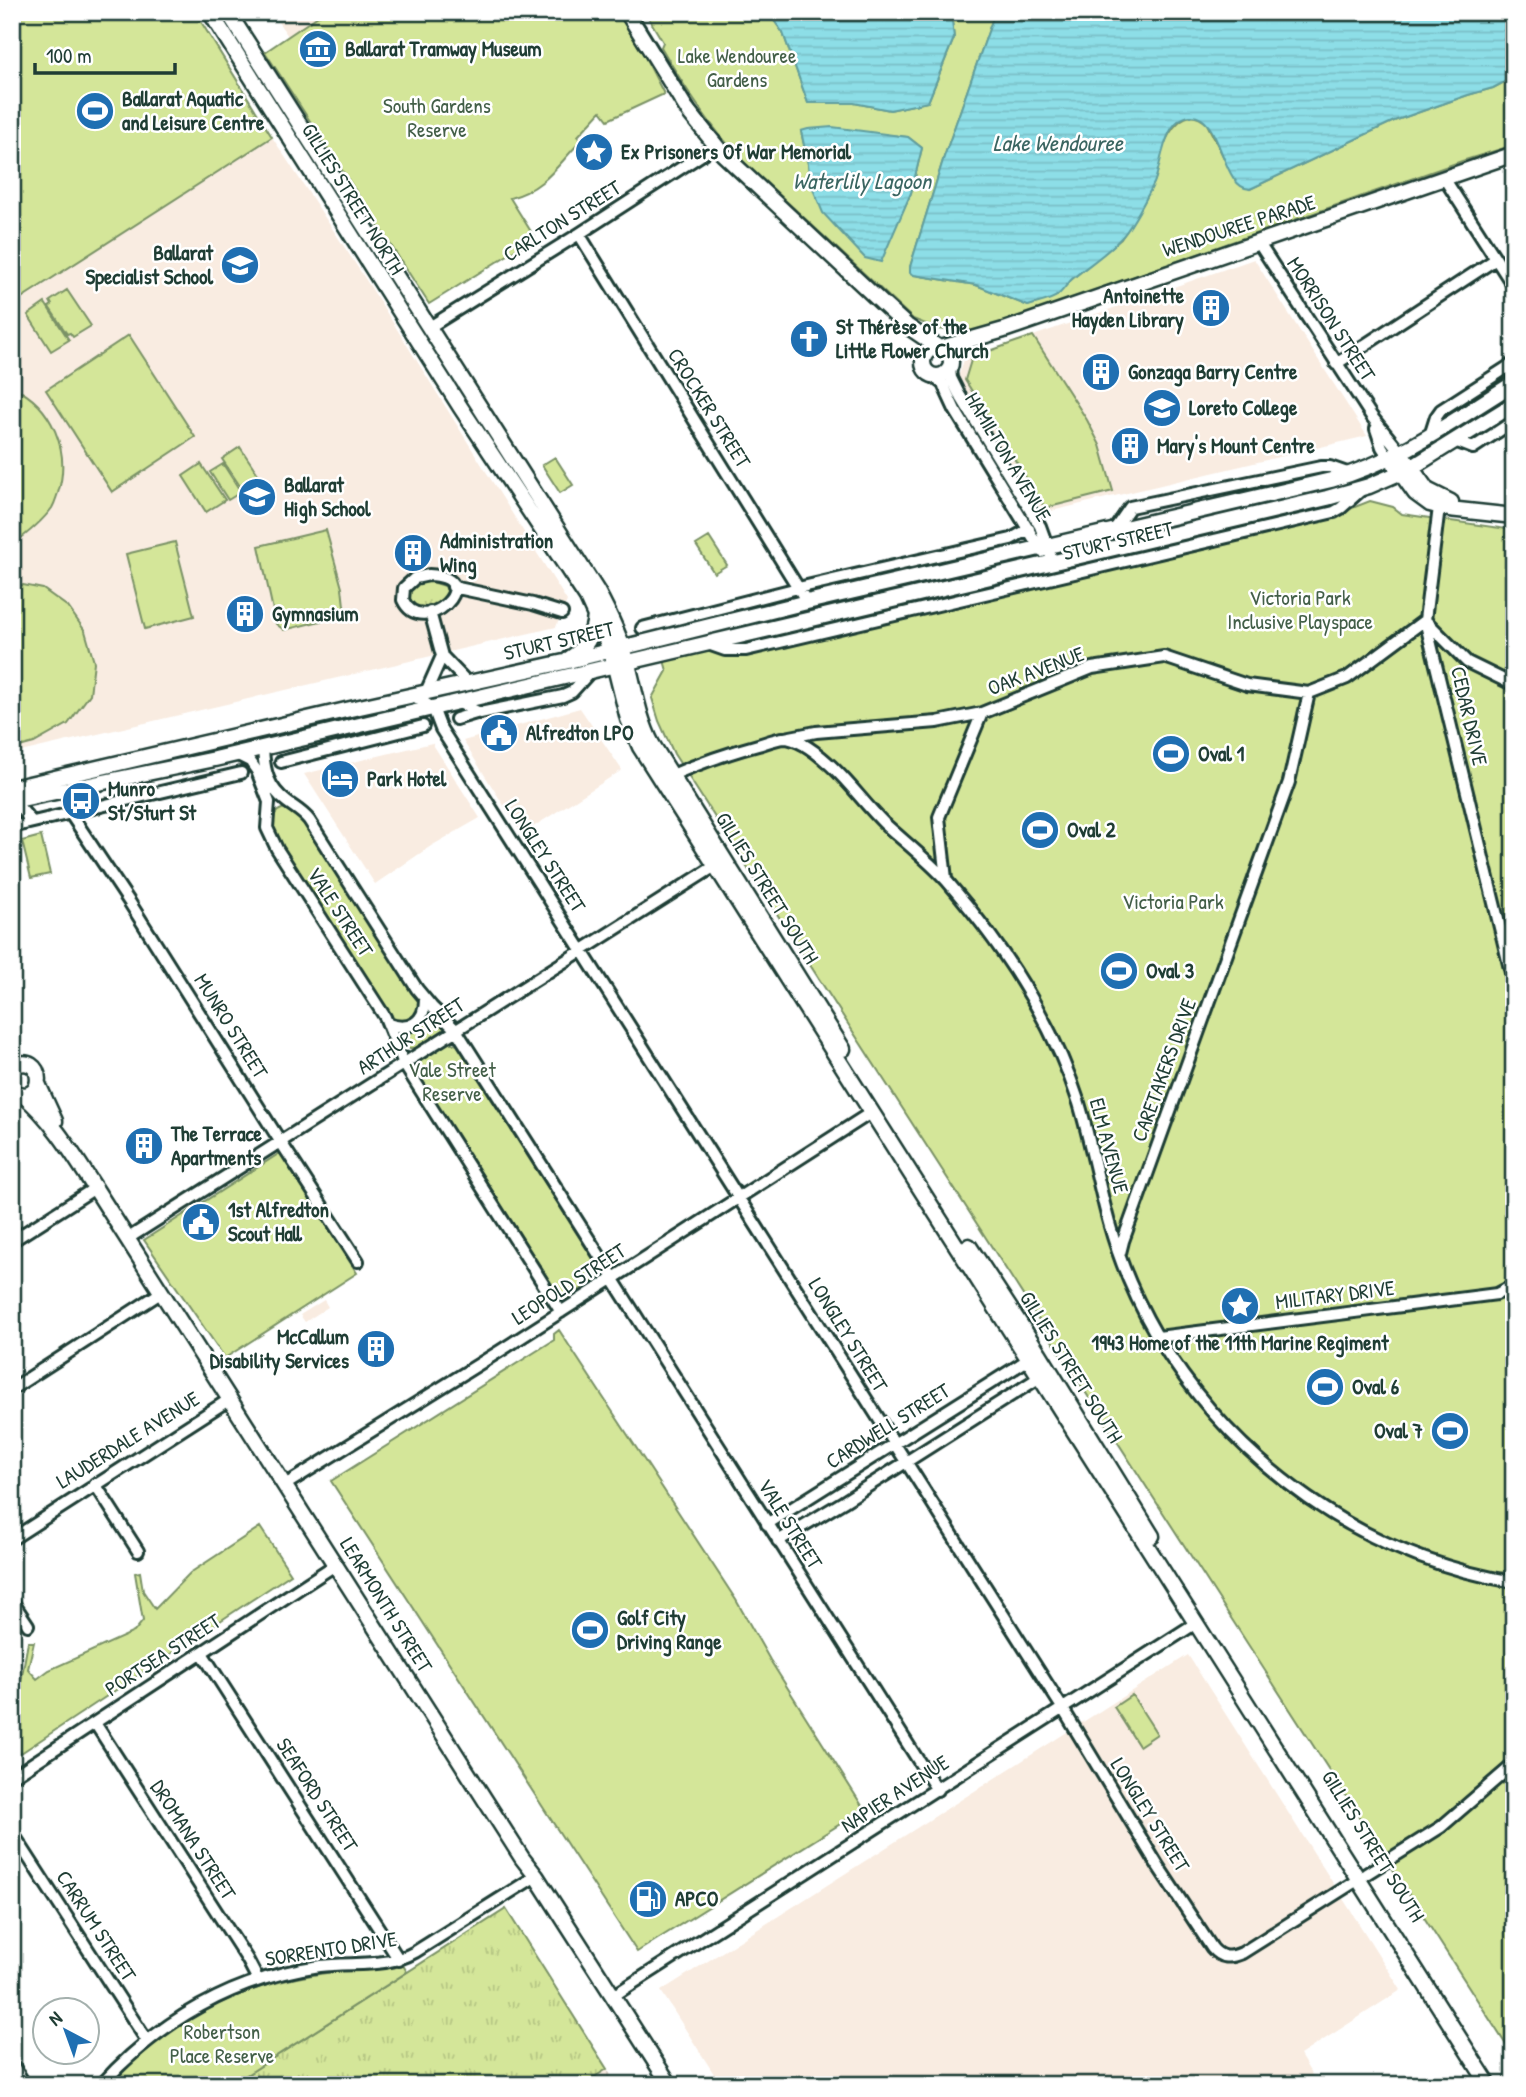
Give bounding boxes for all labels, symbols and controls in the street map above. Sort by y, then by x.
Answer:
museum icon: Ballarat Tramway Museum [297,28,339,70]
scale bar [35,32,175,76]
place label: Ballarat Tramway Museum [345,34,542,64]
text: 100 m [46,41,92,70]
park label: Lake Wendouree Gardens [678,41,796,94]
place label: Ballarat Aquatic and Leisure Centre [122,84,265,137]
sports icon: Ballarat Aquatic and Leisure Centre [74,90,116,132]
park label: South Gardens Reserve [383,91,491,144]
street label: GILLIES STREET NORTH [295,117,412,280]
water label: Lake Wendouree [993,127,1124,158]
place icon: Ex Prisoners Of War Memorial [573,131,615,173]
place label: Ex Prisoners Of War Memorial [621,137,852,166]
water label: Waterlily Lagoon [793,165,933,197]
street label: CARLTON STREET [497,172,627,268]
street label: WENDOUREE PARADE [1159,187,1319,264]
place label: Ballarat Specialist School [85,238,214,292]
school or university icon: Ballarat Specialist School [219,244,261,286]
street label: MORRISON STREET [1280,251,1383,388]
place label: Antoinette Hayden Library [1072,281,1185,335]
building icon: Antoinette Hayden Library [1190,287,1232,329]
place label: St Thérèse of the Little Flower Church [836,312,989,365]
church icon: St Thérèse of the Little Flower Church [788,318,830,360]
street label: CROCKER STREET [661,342,758,474]
building icon: Gonzaga Barry Centre [1080,351,1122,393]
place label: Gonzaga Barry Centre [1128,357,1298,387]
street label: HAMILTON AVENUE [958,387,1058,527]
school or university icon: Loreto College [1141,387,1183,429]
place label: Loreto College [1189,393,1298,423]
building icon: Mary's Mount Centre [1109,425,1151,467]
place label: Mary's Mount Centre [1157,431,1316,461]
place label: Ballarat High School [284,470,371,524]
school or university icon: Ballarat High School [236,476,278,518]
street label: STURT STREET [1060,513,1177,567]
place label: Administration Wing [440,526,553,580]
building icon: Administration Wing [392,532,434,574]
park label: Victoria Park Inclusive Playspace [1227,583,1373,636]
building icon: Gymnasium [224,593,266,635]
place label: Gymnasium [272,599,358,629]
street label: STURT STREET [501,613,618,667]
street label: OAK AVENUE [983,639,1088,702]
street label: CEDAR DRIVE [1444,663,1495,768]
public building icon: Alfredton LPO [478,712,520,754]
place label: Alfredton LPO [526,718,634,747]
sports icon: Oval 1 [1150,733,1192,775]
place label: Oval 1 [1198,739,1245,768]
hotel icon: Park Hotel [319,758,361,800]
place label: Park Hotel [367,764,447,793]
place label: Munro St/Sturt St [108,774,197,827]
bus stop icon: Munro St/Sturt St [60,780,102,822]
street label: LONGLEY STREET [498,794,593,919]
street label: GILLIES STREET SOUTH [709,806,826,969]
sports icon: Oval 2 [1019,809,1061,851]
place label: Oval 2 [1067,815,1116,844]
street label: VALE STREET [301,861,381,963]
park label: Victoria Park [1122,887,1224,916]
sports icon: Oval 3 [1098,950,1140,992]
place label: Oval 3 [1146,956,1195,985]
street label: MUNRO STREET [188,968,276,1085]
street label: ARTHUR STREET [351,989,471,1081]
street label: CARETAKERS DRIVE [1124,994,1203,1145]
park label: Vale Street Reserve [408,1055,497,1108]
street label: ELM AVENUE [1083,1095,1136,1197]
place label: The Terrace Apartments [170,1119,263,1173]
building icon: The Terrace Apartments [123,1125,165,1167]
place label: 1st Alfredton Scout Hall [228,1195,329,1248]
public building icon: 1st Alfredton Scout Hall [180,1201,222,1243]
street label: LEOPOLD STREET [506,1235,632,1331]
street label: LONGLEY STREET [802,1272,896,1398]
street label: MILITARY DRIVE [1274,1273,1396,1316]
street label: GILLIES STREET SOUTH [1013,1285,1130,1448]
place icon: 1943 Home of the 11th Marine Regiment [1219,1285,1261,1327]
place label: McCallum Disability Services [210,1322,349,1376]
building icon: McCallum Disability Services [355,1328,397,1370]
place label: 1943 Home of the 11th Marine Regiment [1092,1328,1389,1358]
sports icon: Oval 6 [1304,1366,1346,1408]
place label: Oval 6 [1352,1372,1400,1401]
street label: CARDWELL STREET [820,1375,956,1475]
street label: LAUDERDALE AVENUE [51,1384,205,1495]
sports icon: Oval 7 [1429,1410,1471,1452]
place label: Oval 7 [1374,1416,1423,1445]
street label: VALE STREET [751,1473,830,1575]
street label: LEARMONTH STREET [333,1532,440,1679]
place label: Golf City Driving Range [617,1603,722,1657]
street label: PORTSEA STREET [99,1606,227,1703]
sports icon: Golf City Driving Range [569,1609,611,1651]
street label: SEAFORD STREET [270,1732,366,1858]
street label: NAPIER AVENUE [835,1748,954,1839]
street label: LONGLEY STREET [1104,1752,1198,1878]
street label: GILLIES STREET SOUTH [1315,1764,1432,1927]
street label: DROMANA STREET [144,1774,244,1906]
street label: CARRUM STREET [50,1865,144,1988]
fuel station icon: APCO [627,1878,669,1920]
place label: APCO [675,1884,719,1913]
street label: SORRENTO DRIVE [263,1924,399,1973]
north arrow [32,1996,102,2066]
text: N [43,2005,67,2031]
park label: Robertson Place Reserve [170,2017,274,2070]

